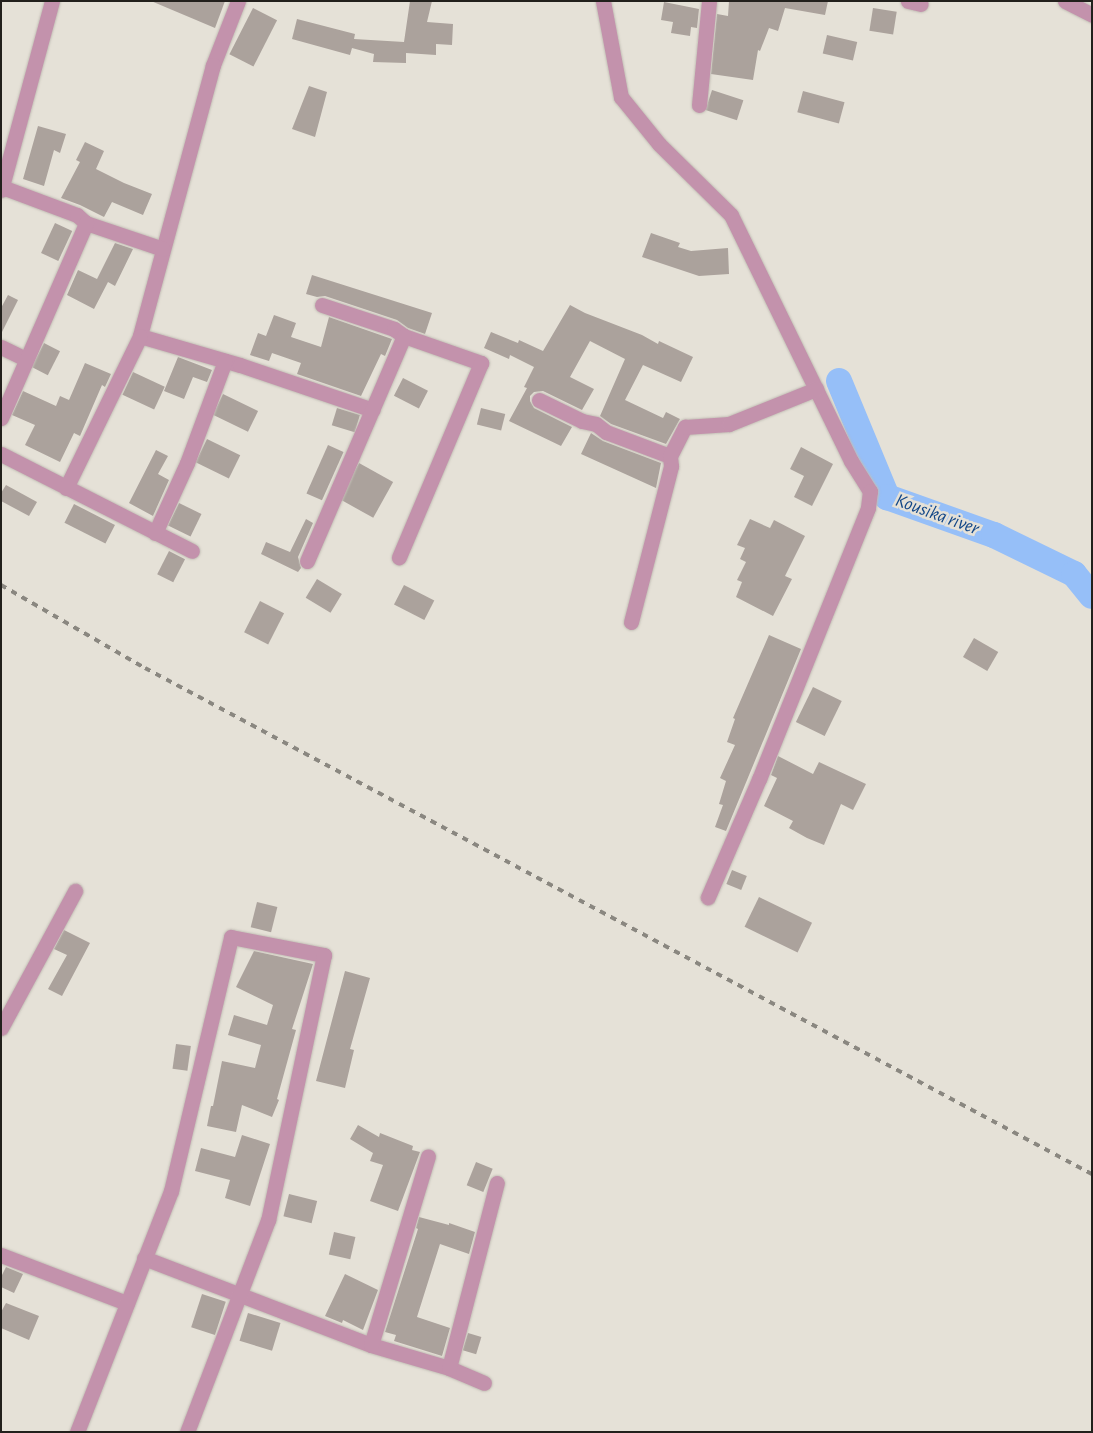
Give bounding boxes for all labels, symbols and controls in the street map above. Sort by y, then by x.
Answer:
water label: Kousika river [892,489,982,541]

